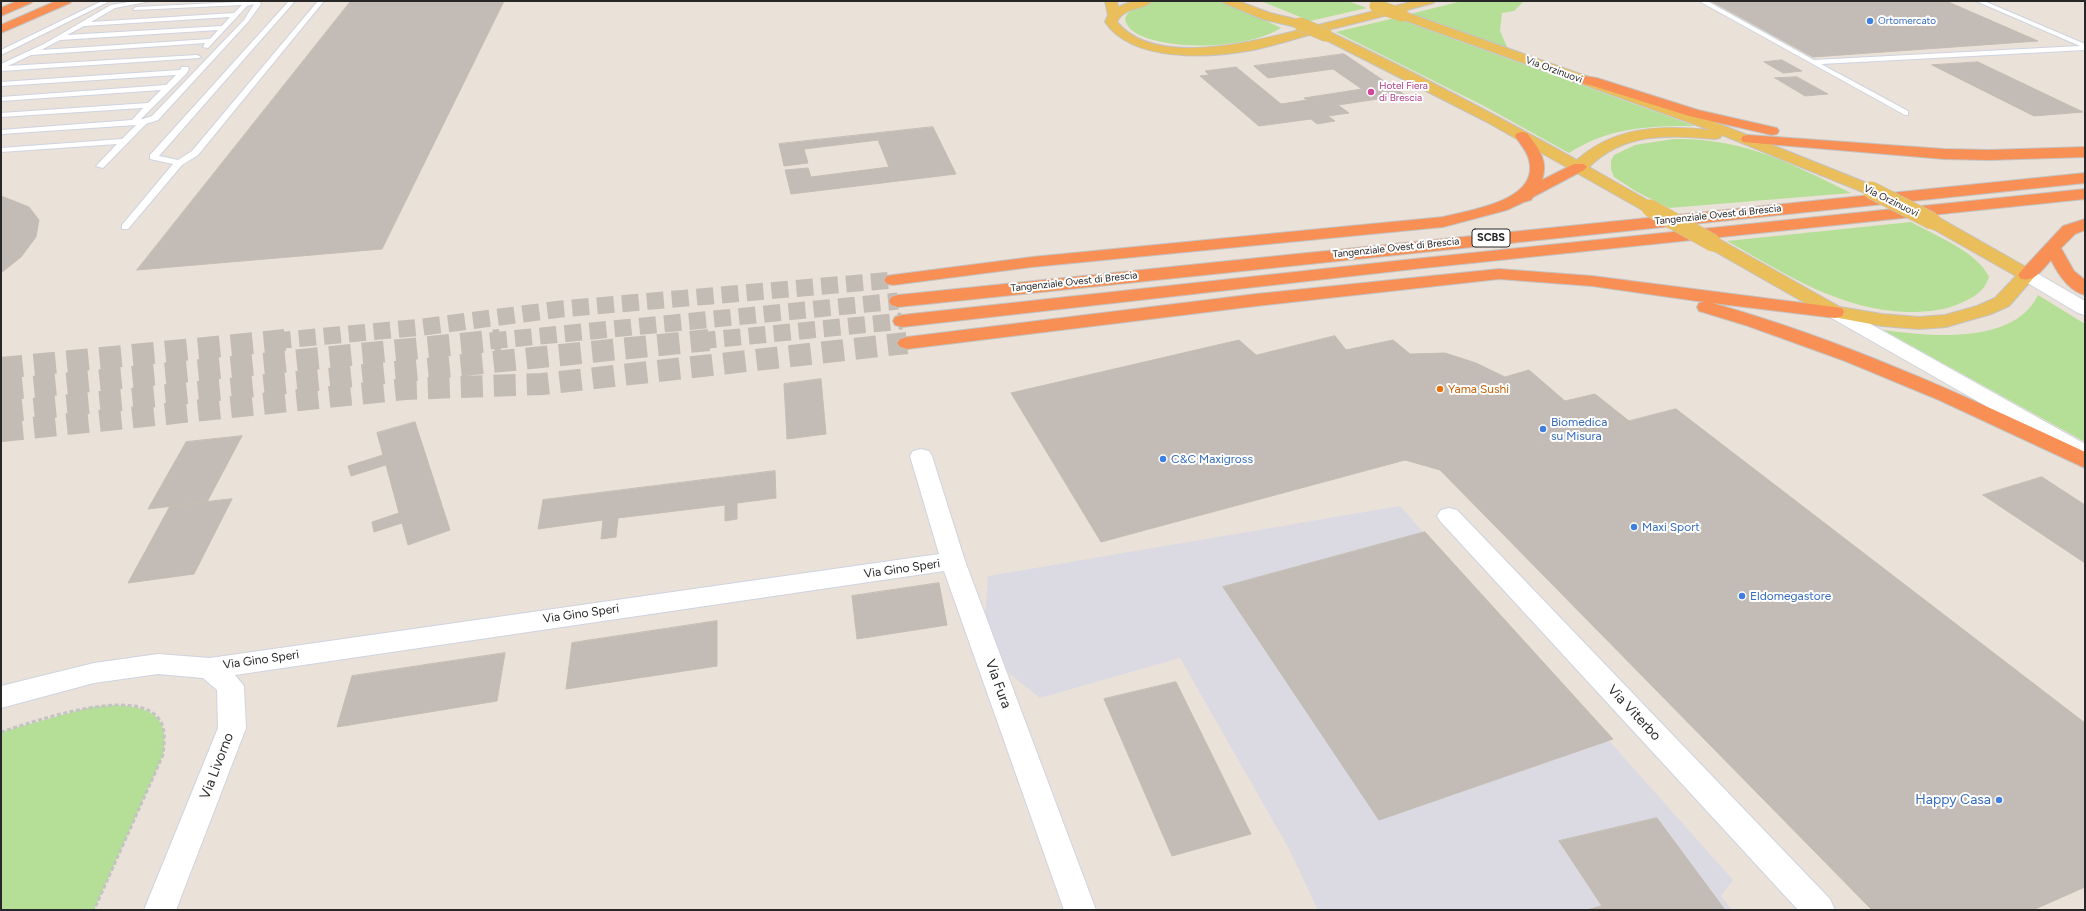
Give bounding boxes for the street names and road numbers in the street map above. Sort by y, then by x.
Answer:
street label: Via Orzinuovi [1524,54,1584,86]
street label: Via Orzinuovi [1862,183,1920,219]
street label: Tangenziale Ovest di Brescia [1654,202,1782,228]
road number: SCBS [1472,229,1510,247]
street label: Tangenziale Ovest di Brescia [1332,235,1460,261]
street label: Tangenziale Ovest di Brescia [1010,269,1138,295]
street label: Via Gino Speri [863,557,941,581]
street label: Via Gino Speri [542,602,620,626]
street label: Via Gino Speri [222,648,300,672]
street label: Via Fura [981,657,1015,711]
street label: Via Viterbo [1604,682,1664,744]
street label: Via Livorno [197,730,237,802]

